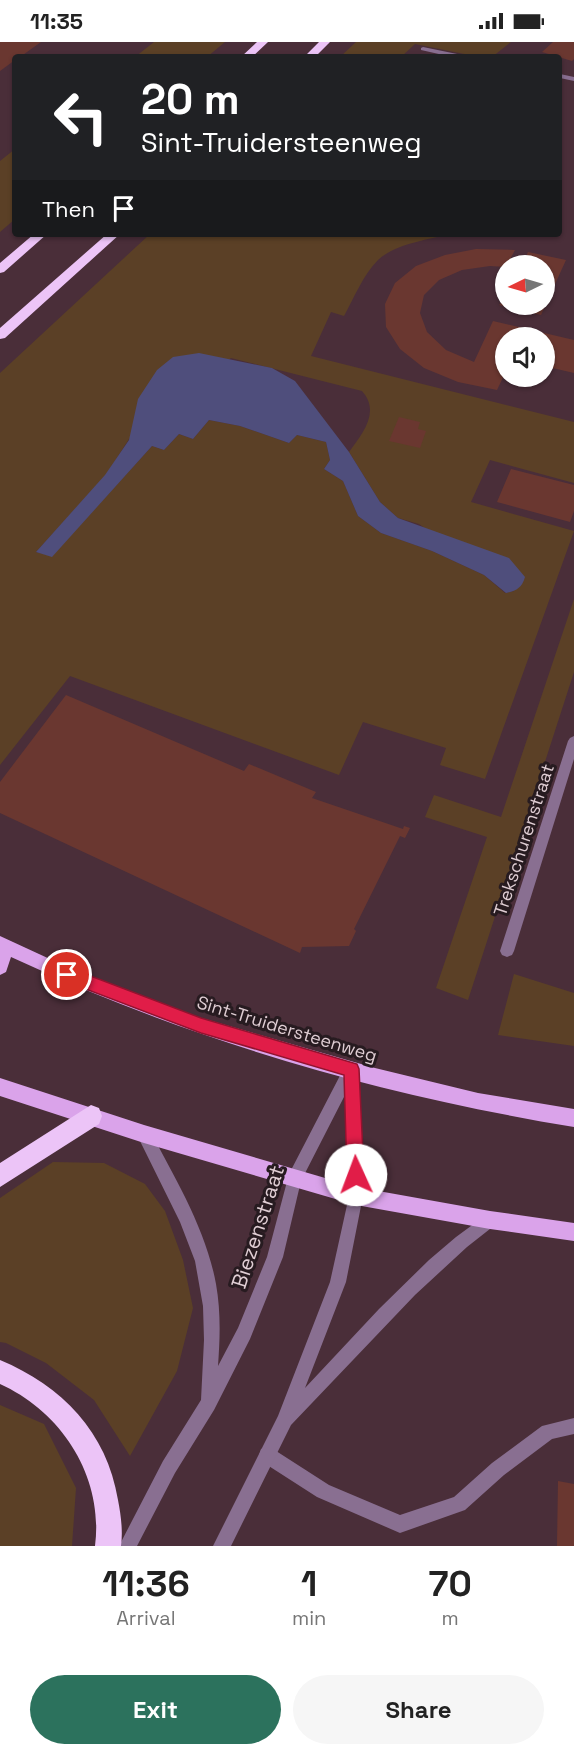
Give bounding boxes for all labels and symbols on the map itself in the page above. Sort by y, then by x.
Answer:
north arrow [495,255,555,315]
street label: Trekschurenstraat [488,761,559,919]
pin [41,949,92,1000]
street label: Sint-Truidersteenweg [194,990,380,1067]
position arrow [324,1143,388,1207]
street label: Biezenstraat [225,1162,290,1292]

